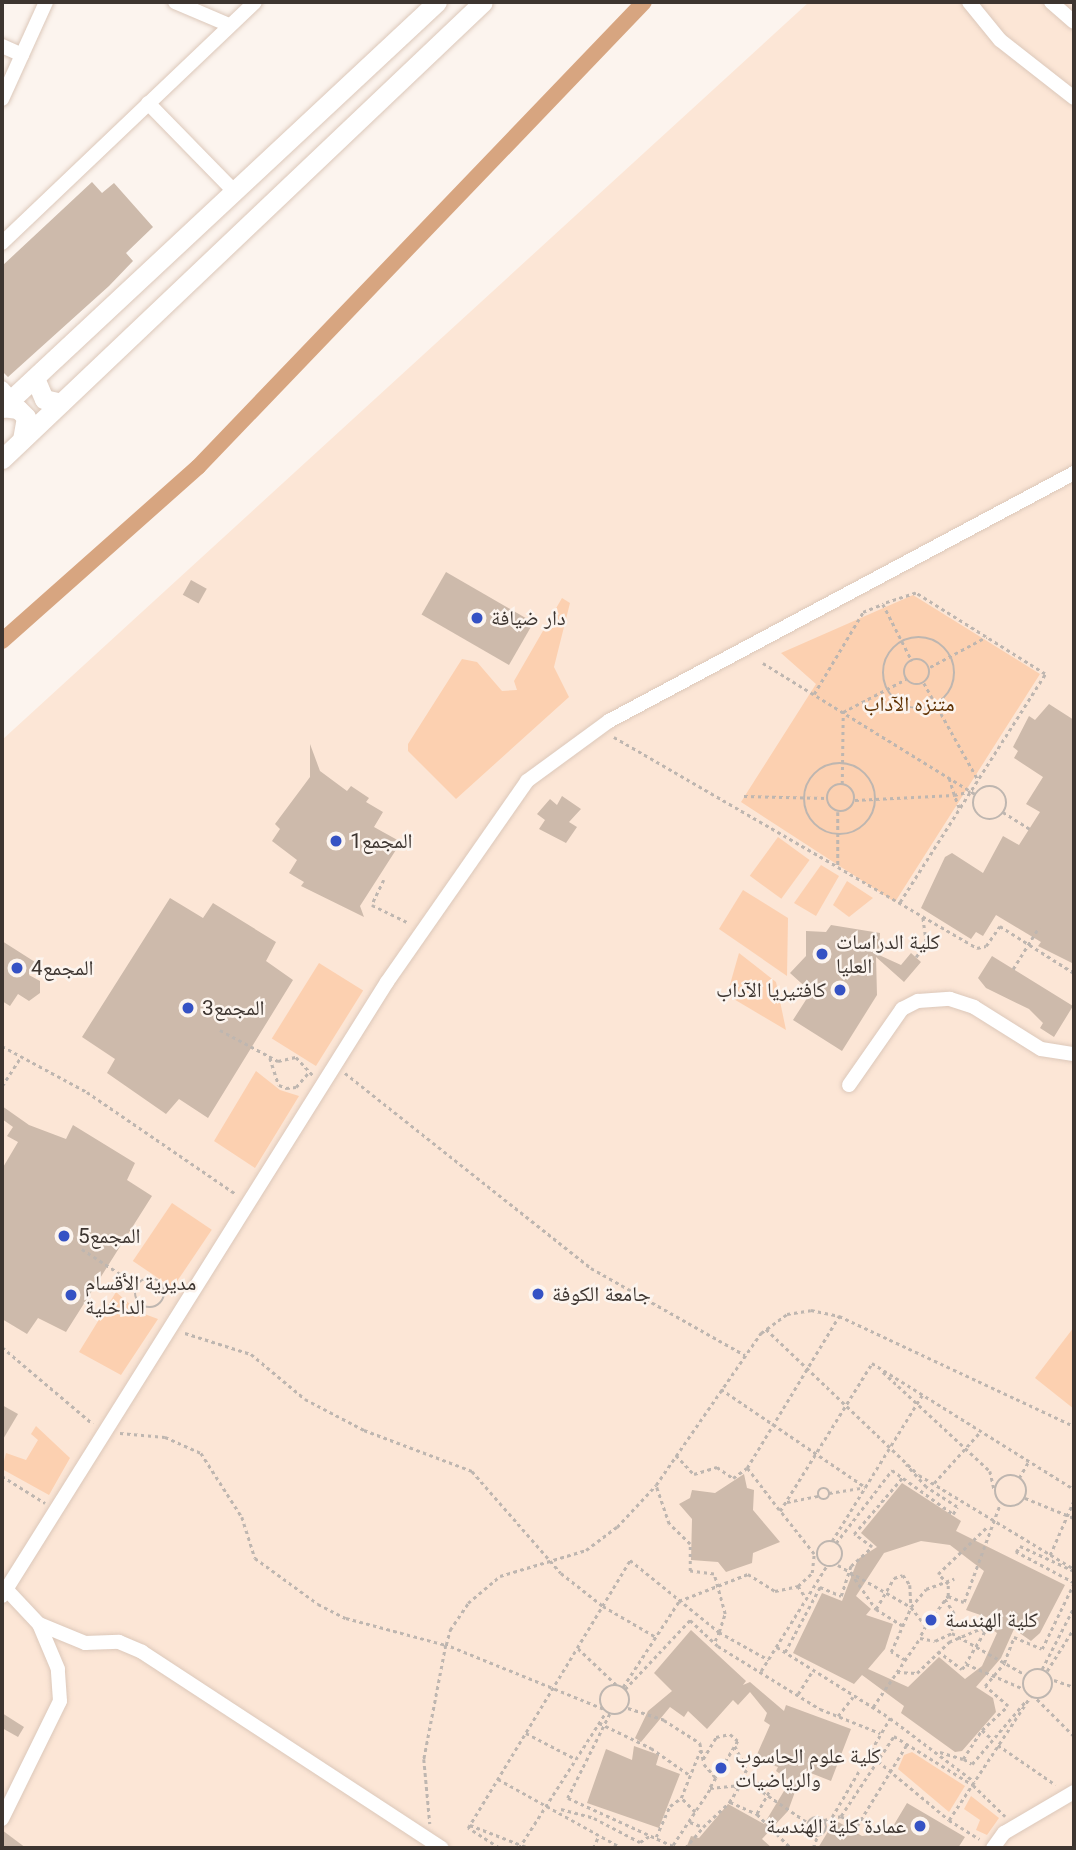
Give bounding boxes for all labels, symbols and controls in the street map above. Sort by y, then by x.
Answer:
place label: دار ضيافة [491,605,566,631]
marker: دار ضيافة [469,610,485,626]
park label: متنزه الآداب [863,691,955,717]
place label: المجمع1 [350,828,413,854]
marker: المجمع1 [328,833,344,849]
place label: كلية الدراسات العليا [836,929,940,979]
marker: كلية الدراسات العليا [814,946,830,962]
place label: المجمع4 [31,955,94,981]
marker: المجمع4 [9,960,25,976]
place label: كافتيريا الآداب [716,977,826,1003]
marker: كافتيريا الآداب [832,982,848,998]
place label: المجمع3 [202,995,265,1021]
marker: المجمع3 [180,1000,196,1016]
place label: المجمع5 [78,1223,141,1249]
marker: المجمع5 [56,1228,72,1244]
place label: مديرية الأقسام الداخلية [85,1270,196,1320]
place label: جامعة الكوفة [552,1281,651,1307]
marker: جامعة الكوفة [530,1286,546,1302]
marker: مديرية الأقسام الداخلية [63,1287,79,1303]
place label: كلية الهندسة [945,1607,1038,1633]
marker: كلية الهندسة [923,1612,939,1628]
place label: كلية علوم الحاسوب والرياضيات [735,1743,881,1793]
marker: كلية علوم الحاسوب والرياضيات [713,1760,729,1776]
place label: عمادة كلية الهندسة [766,1813,906,1839]
marker: عمادة كلية الهندسة [912,1818,928,1834]

